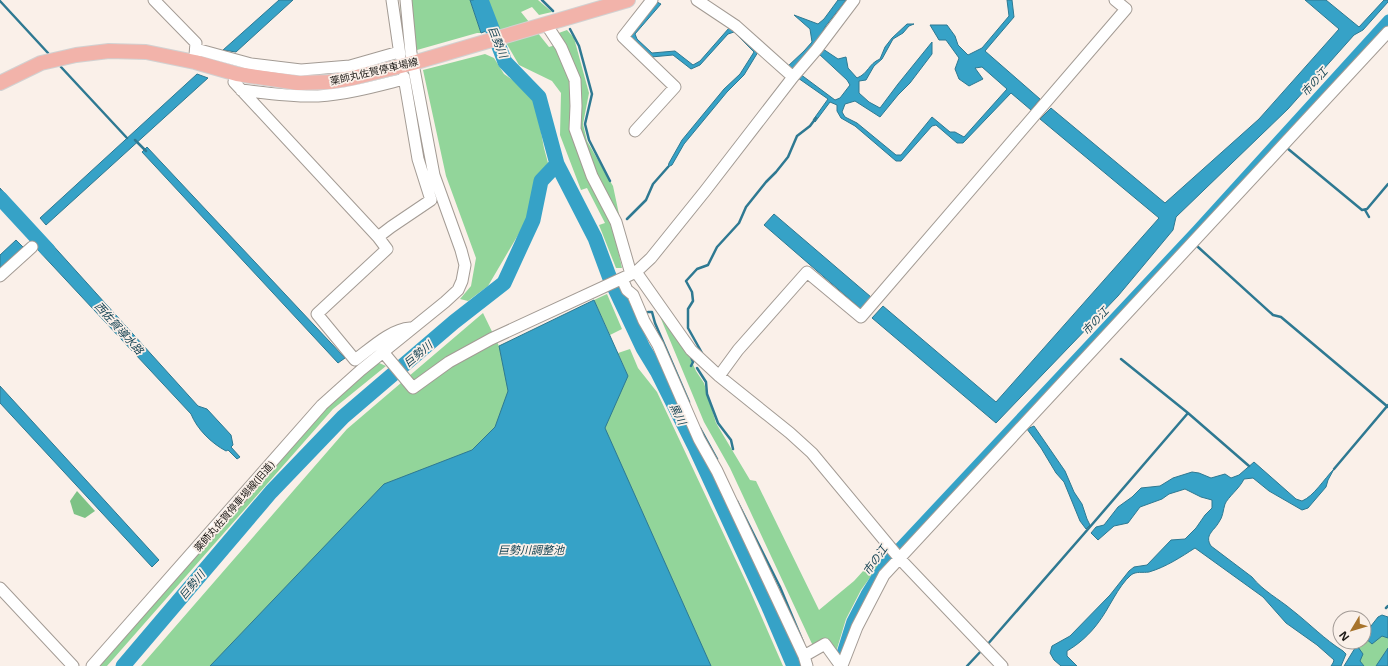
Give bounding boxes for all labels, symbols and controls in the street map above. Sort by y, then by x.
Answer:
water label: 巨勢川 [485,24,512,61]
street label: 薬師丸佐賀停車場線 [329,54,419,88]
water label: 市の江 [1297,64,1331,99]
water label: 西佐賀導水路 [92,298,148,358]
water label: 市の江 [1078,303,1112,338]
water label: 巨勢川 [400,337,436,370]
water label: 黒川 [667,401,690,428]
street label: 薬師丸佐賀停車場線(旧道) [191,458,277,554]
water label: 市の江 [859,541,891,578]
water label: 巨勢川調整池 [498,542,565,557]
water label: 巨勢川 [175,566,209,602]
north arrow [1332,610,1372,650]
text: N [1335,628,1352,645]

